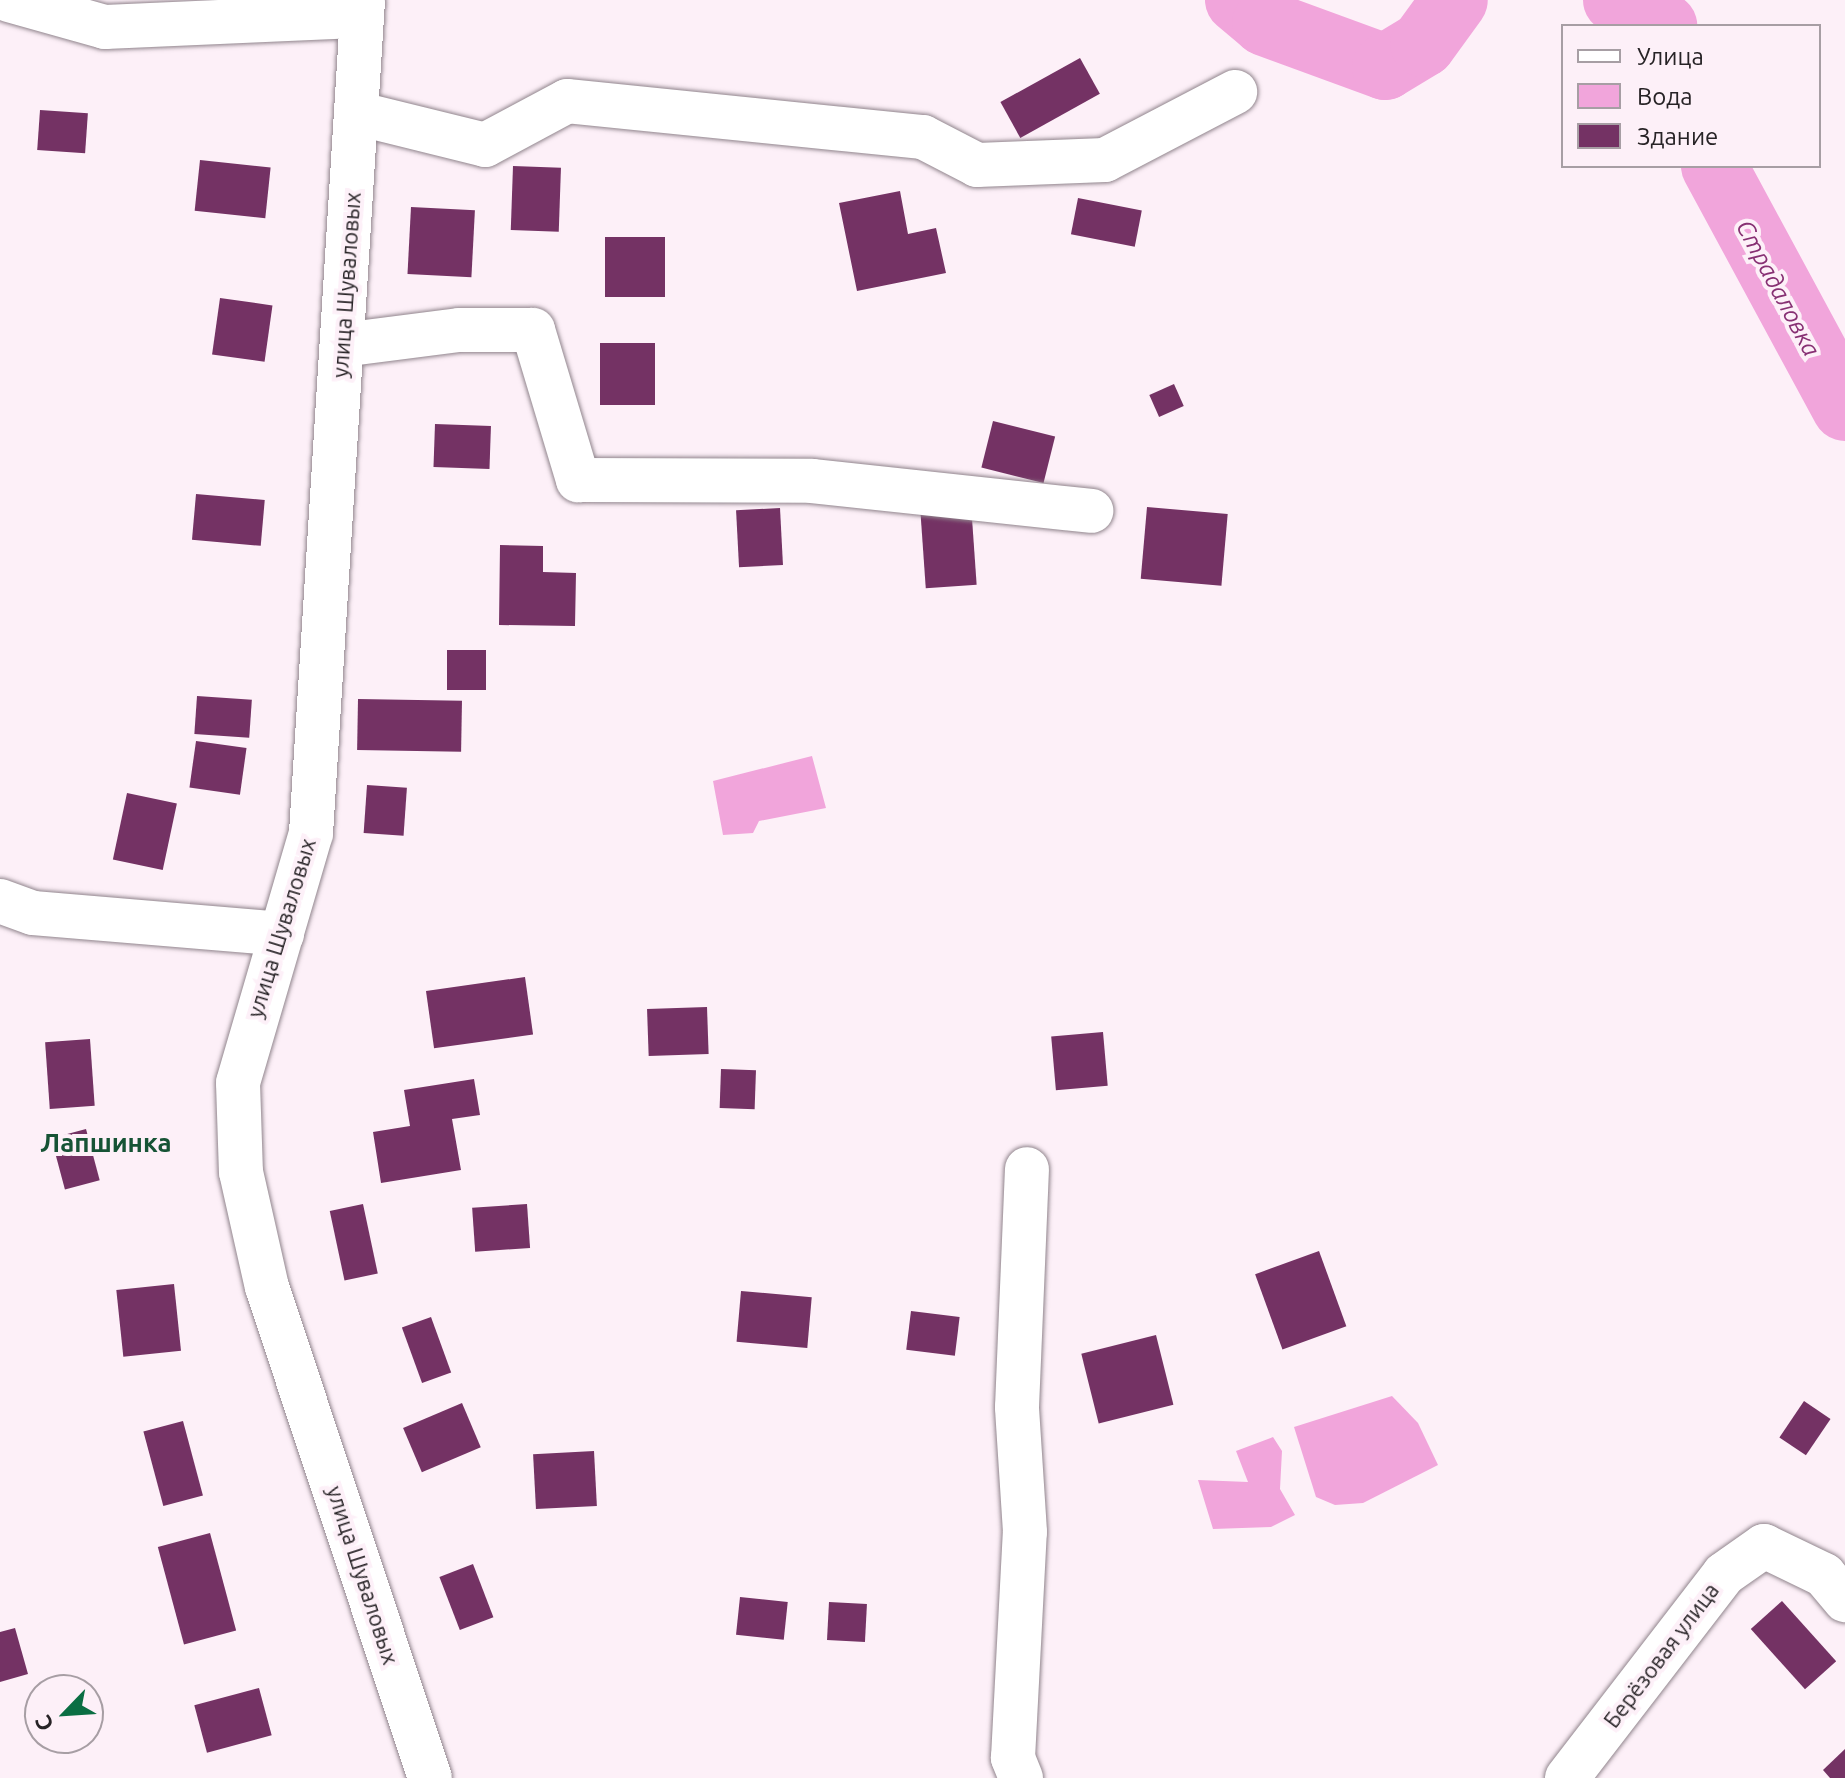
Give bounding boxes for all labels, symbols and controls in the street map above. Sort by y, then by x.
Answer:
legend [1561,24,1821,168]
text: Улица [1637,43,1704,70]
text: Вода [1637,83,1693,110]
text: Здание [1637,123,1718,150]
street label: улица Шуваловых [326,191,366,379]
water label: Страдаловка [1730,215,1826,361]
street label: улица Шуваловых [241,835,321,1021]
district label: Лапшинка [40,1127,172,1159]
street label: улица Шуваловых [322,1482,404,1668]
street label: Берёзовая улица [1598,1577,1724,1733]
north arrow [24,1674,104,1754]
text: С [29,1712,58,1735]

